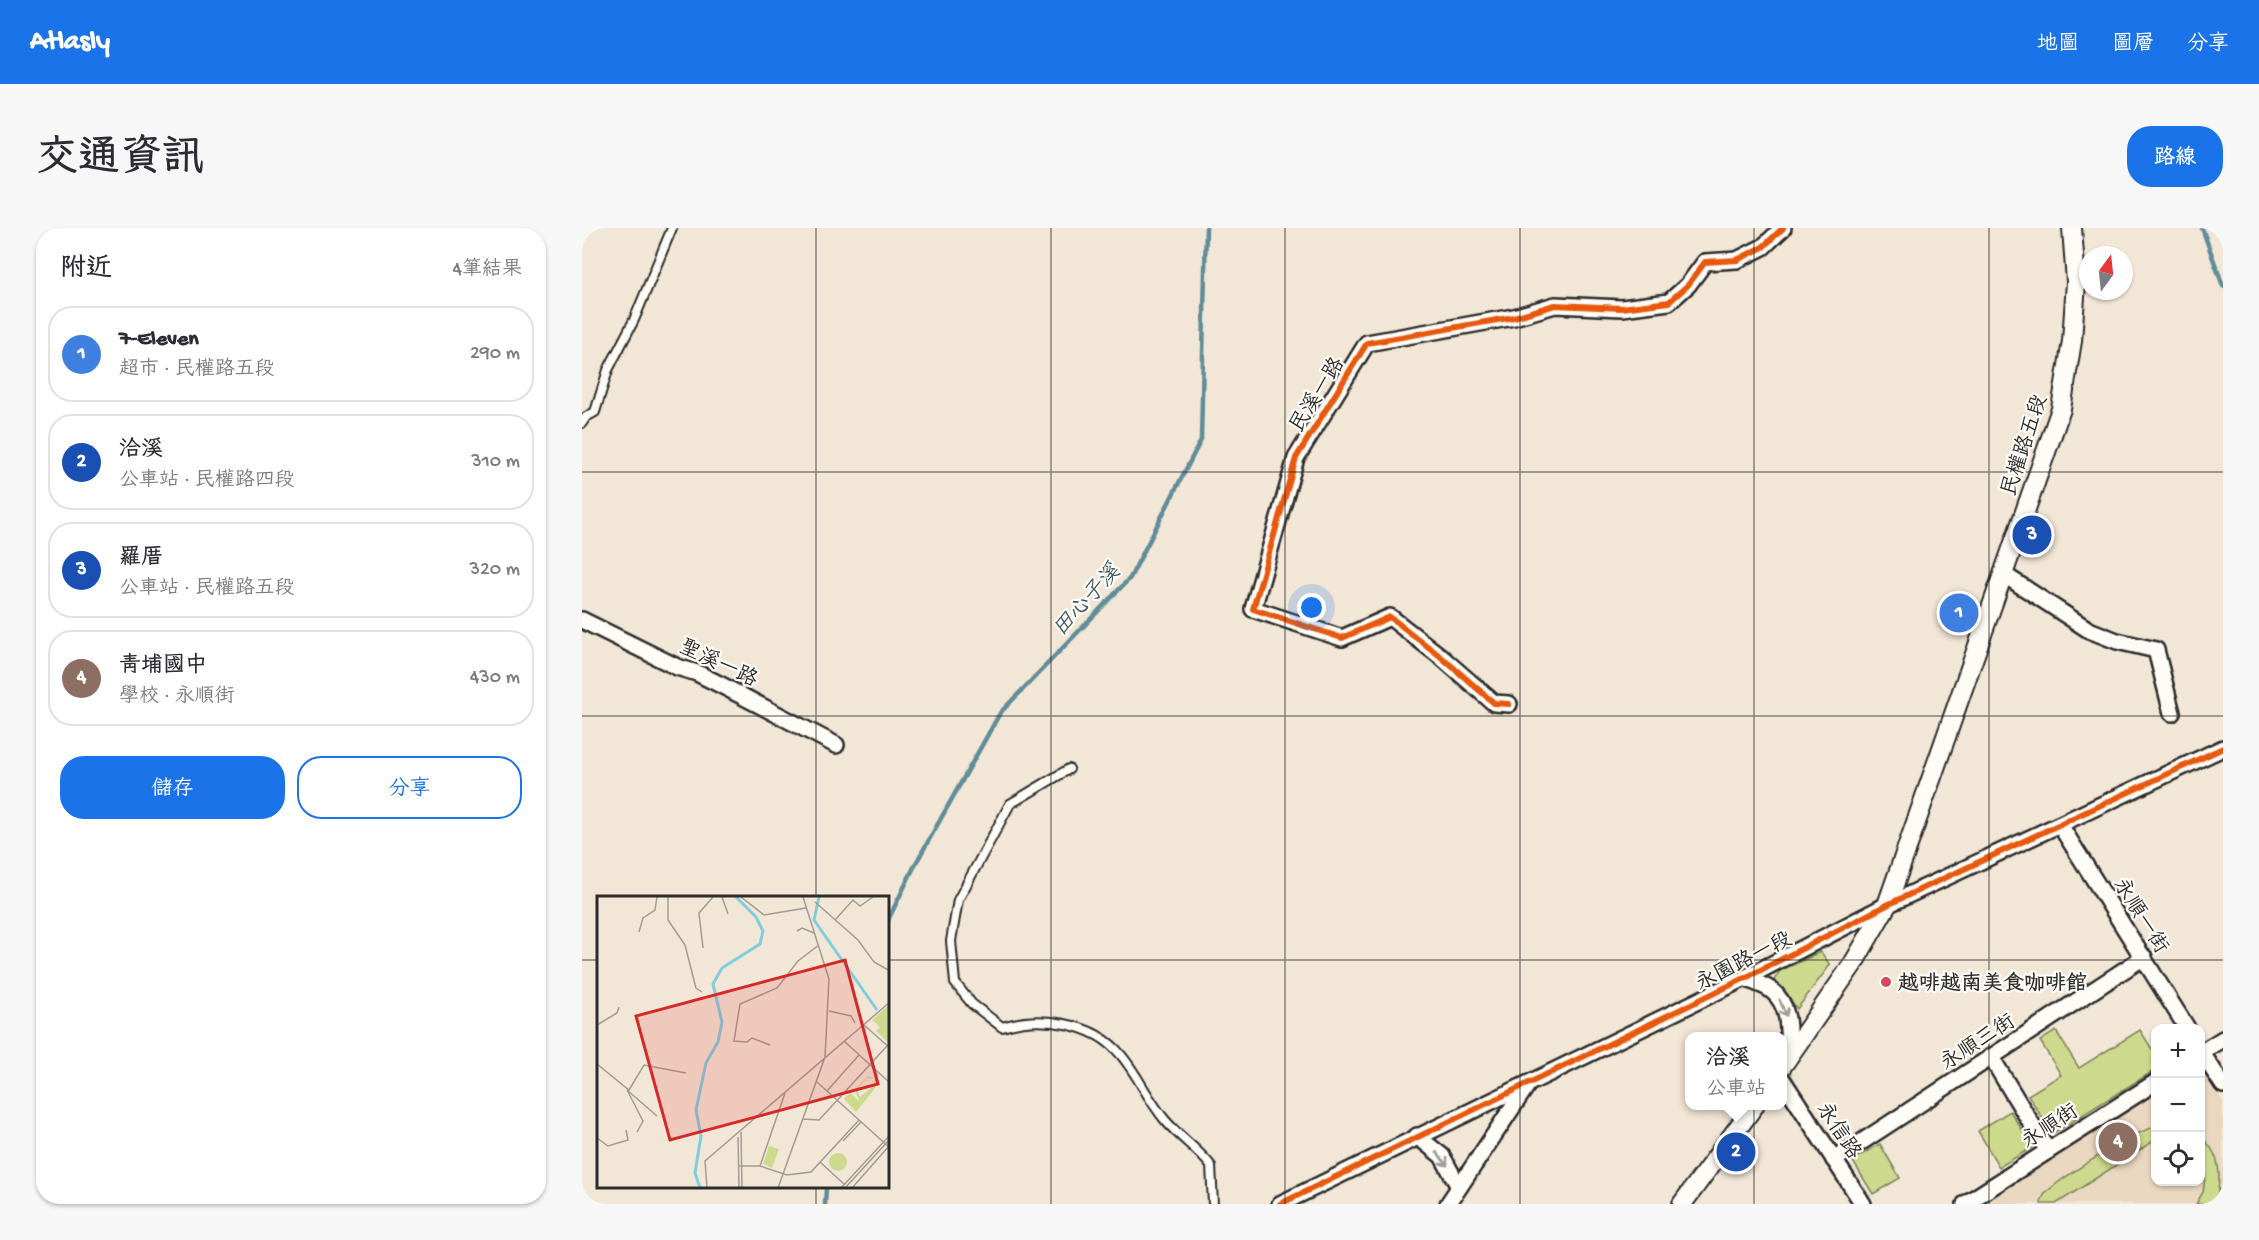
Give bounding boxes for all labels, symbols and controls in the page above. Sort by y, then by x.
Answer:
text: Atlasly [30,26,110,59]
text: 地圖 [2037,33,2079,58]
text: 圖層 [2112,33,2154,58]
text: 分享 [2187,33,2229,58]
button: 路線 [2127,126,2223,187]
text: 交通資訊 [36,137,204,186]
north arrow [2079,246,2133,300]
text: 附近 [60,255,112,286]
text: 4筆結果 [453,259,522,282]
text: 7-Eleven [119,327,199,353]
text: 1 [77,343,86,366]
text: 290 m [470,343,520,366]
street label: 民溪一路 [1284,353,1352,438]
text: 超市 · 民權路五段 [119,359,275,382]
street label: 民權路五段 [1996,392,2054,500]
text: 洽溪 [119,438,163,464]
text: 2 [77,451,86,474]
text: 310 m [471,451,520,474]
text: 公車站 · 民權路四段 [119,470,295,493]
pin: 3 [2012,512,2052,558]
text: 羅厝 [119,546,163,572]
text: 3 [76,559,87,582]
text: 320 m [470,559,520,582]
water label: 田心子溪 [1048,559,1128,643]
text: 公車站 · 民權路五段 [119,578,295,601]
pin: 1 [1940,590,1978,636]
your location [1297,593,1326,622]
street label: 聖溪一路 [674,634,762,694]
text: 青埔國中 [119,654,207,680]
text: 4 [77,667,86,690]
text: 430 m [470,667,520,690]
text: 學校 · 永順街 [119,686,235,709]
button: 儲存 [60,756,285,819]
button: 分享 [297,756,522,819]
street label: 永順一街 [2106,874,2173,959]
inset map [597,896,890,1189]
street label: 永園路一段 [1691,926,1797,998]
place label: 越啡越南美食咖啡館 [1898,971,2087,998]
marker: 越啡越南美食咖啡館 [1879,975,1893,989]
one-way arrow [1778,998,1789,1016]
street label: 永順三街 [1936,1010,2021,1077]
map controls [2151,1024,2205,1186]
button: + [2151,1024,2205,1078]
popup [1685,1032,1787,1110]
text: 洽溪 [1706,1047,1750,1073]
button: − [2151,1078,2205,1132]
text: 公車站 [1706,1079,1766,1102]
street label: 永信路 [1809,1098,1866,1165]
street label: 永順街 [2017,1099,2084,1156]
pin: 4 [2098,1120,2138,1164]
pin: 2 [1716,1130,1756,1174]
button: locate [2151,1132,2205,1186]
one-way arrow [1435,1151,1448,1167]

